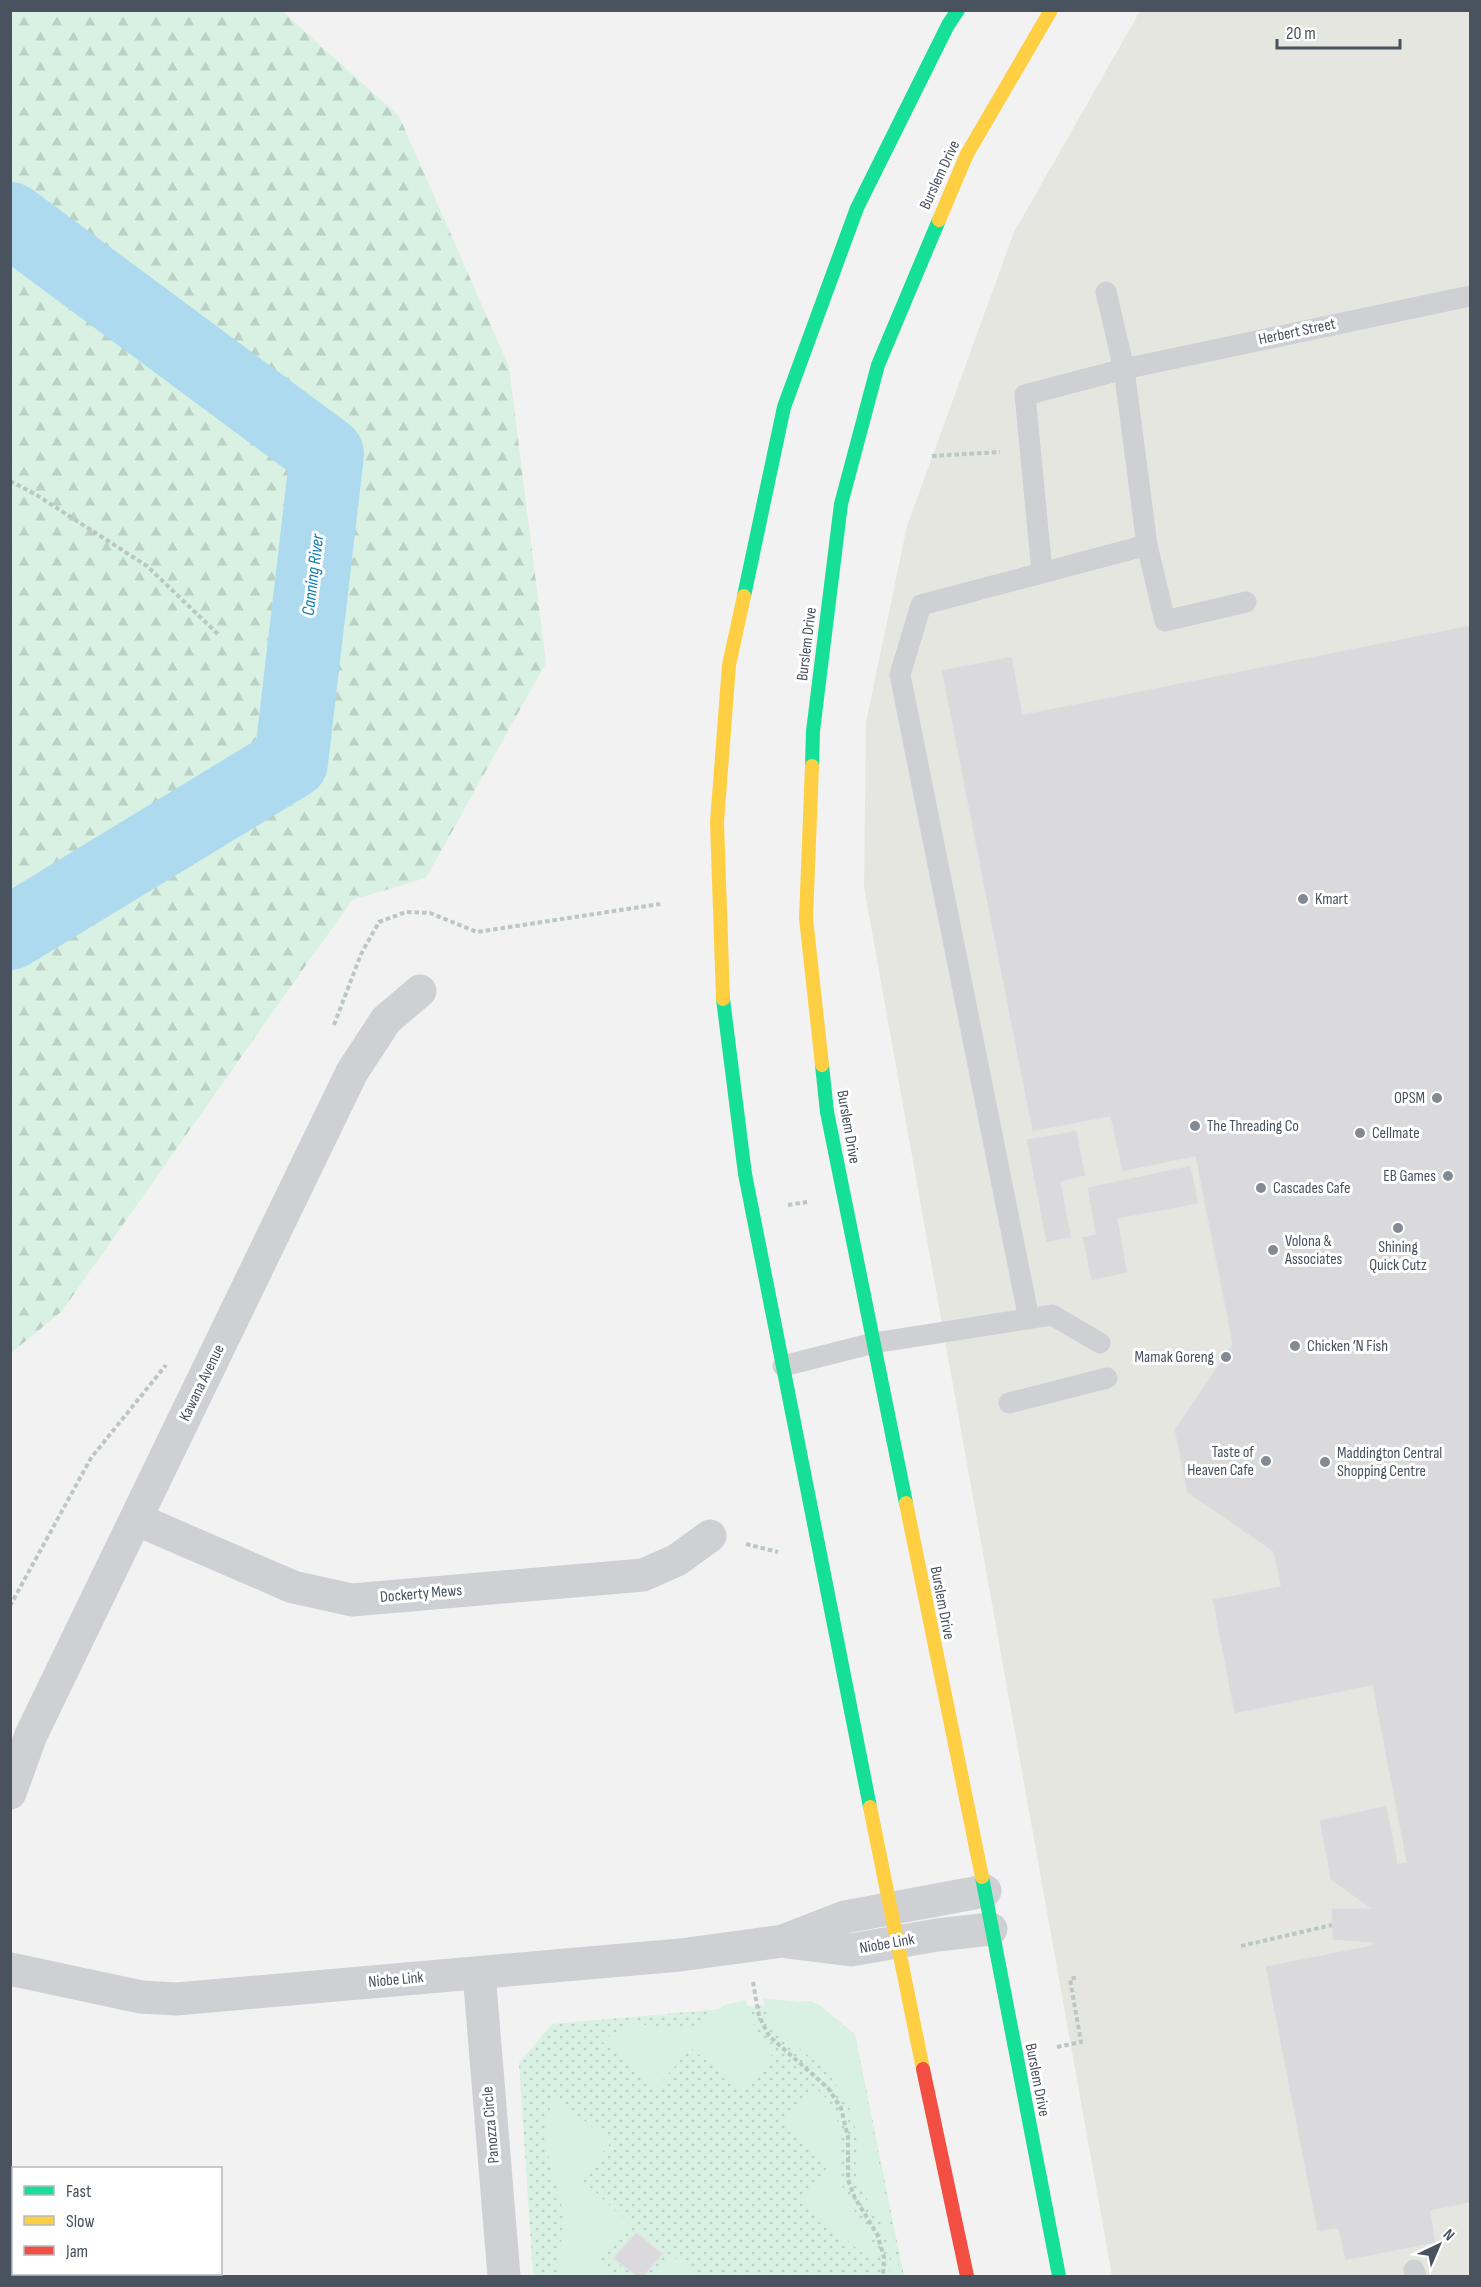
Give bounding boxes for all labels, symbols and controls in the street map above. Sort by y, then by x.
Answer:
scale bar [1277,12,1400,50]
text: 20 m [1286,23,1316,44]
street label: Burslem Drive [916,137,964,213]
street label: Herbert Street [1257,315,1337,349]
water label: Canning River [298,532,329,617]
street label: Burslem Drive [793,606,821,682]
place label: Kmart [1315,890,1348,909]
marker: Kmart [1296,892,1310,906]
street label: Burslem Drive [832,1089,864,1165]
place label: OPSM [1394,1089,1425,1108]
marker: OPSM [1430,1091,1444,1105]
place label: The Threading Co [1207,1117,1299,1136]
marker: The Threading Co [1188,1119,1202,1133]
place label: Cellmate [1372,1124,1420,1143]
marker: Cellmate [1353,1126,1367,1140]
place label: EB Games [1383,1167,1436,1186]
marker: EB Games [1441,1169,1455,1183]
place label: Cascades Cafe [1273,1179,1351,1198]
marker: Cascades Cafe [1254,1181,1268,1195]
marker: Shining Quick Cutz [1391,1221,1405,1235]
place label: Volona & Associates [1284,1232,1343,1269]
place label: Shining Quick Cutz [1369,1238,1427,1275]
marker: Volona & Associates [1266,1243,1280,1257]
place label: Chicken ‘N Fish [1307,1337,1388,1356]
marker: Chicken ‘N Fish [1288,1339,1302,1353]
street label: Kawana Avenue [175,1342,229,1424]
place label: Mamak Goreng [1135,1348,1214,1367]
marker: Mamak Goreng [1219,1350,1233,1364]
place label: Taste of Heaven Cafe [1187,1443,1254,1480]
place label: Maddington Central Shopping Centre [1337,1444,1442,1481]
marker: Taste of Heaven Cafe [1259,1454,1273,1468]
marker: Maddington Central Shopping Centre [1318,1455,1332,1469]
street label: Burslem Drive [926,1565,958,1641]
street label: Dockerty Mews [379,1581,463,1607]
street label: Niobe Link [858,1930,916,1958]
street label: Niobe Link [368,1968,424,1992]
street label: Burslem Drive [1021,2042,1053,2118]
street label: Panozza Circle [478,2086,504,2164]
legend [12,2167,222,2275]
text: Fast [66,2181,92,2202]
text: Slow [66,2211,95,2232]
north arrow [1409,2215,1469,2275]
text: N [1439,2225,1458,2245]
text: Jam [65,2241,88,2262]

